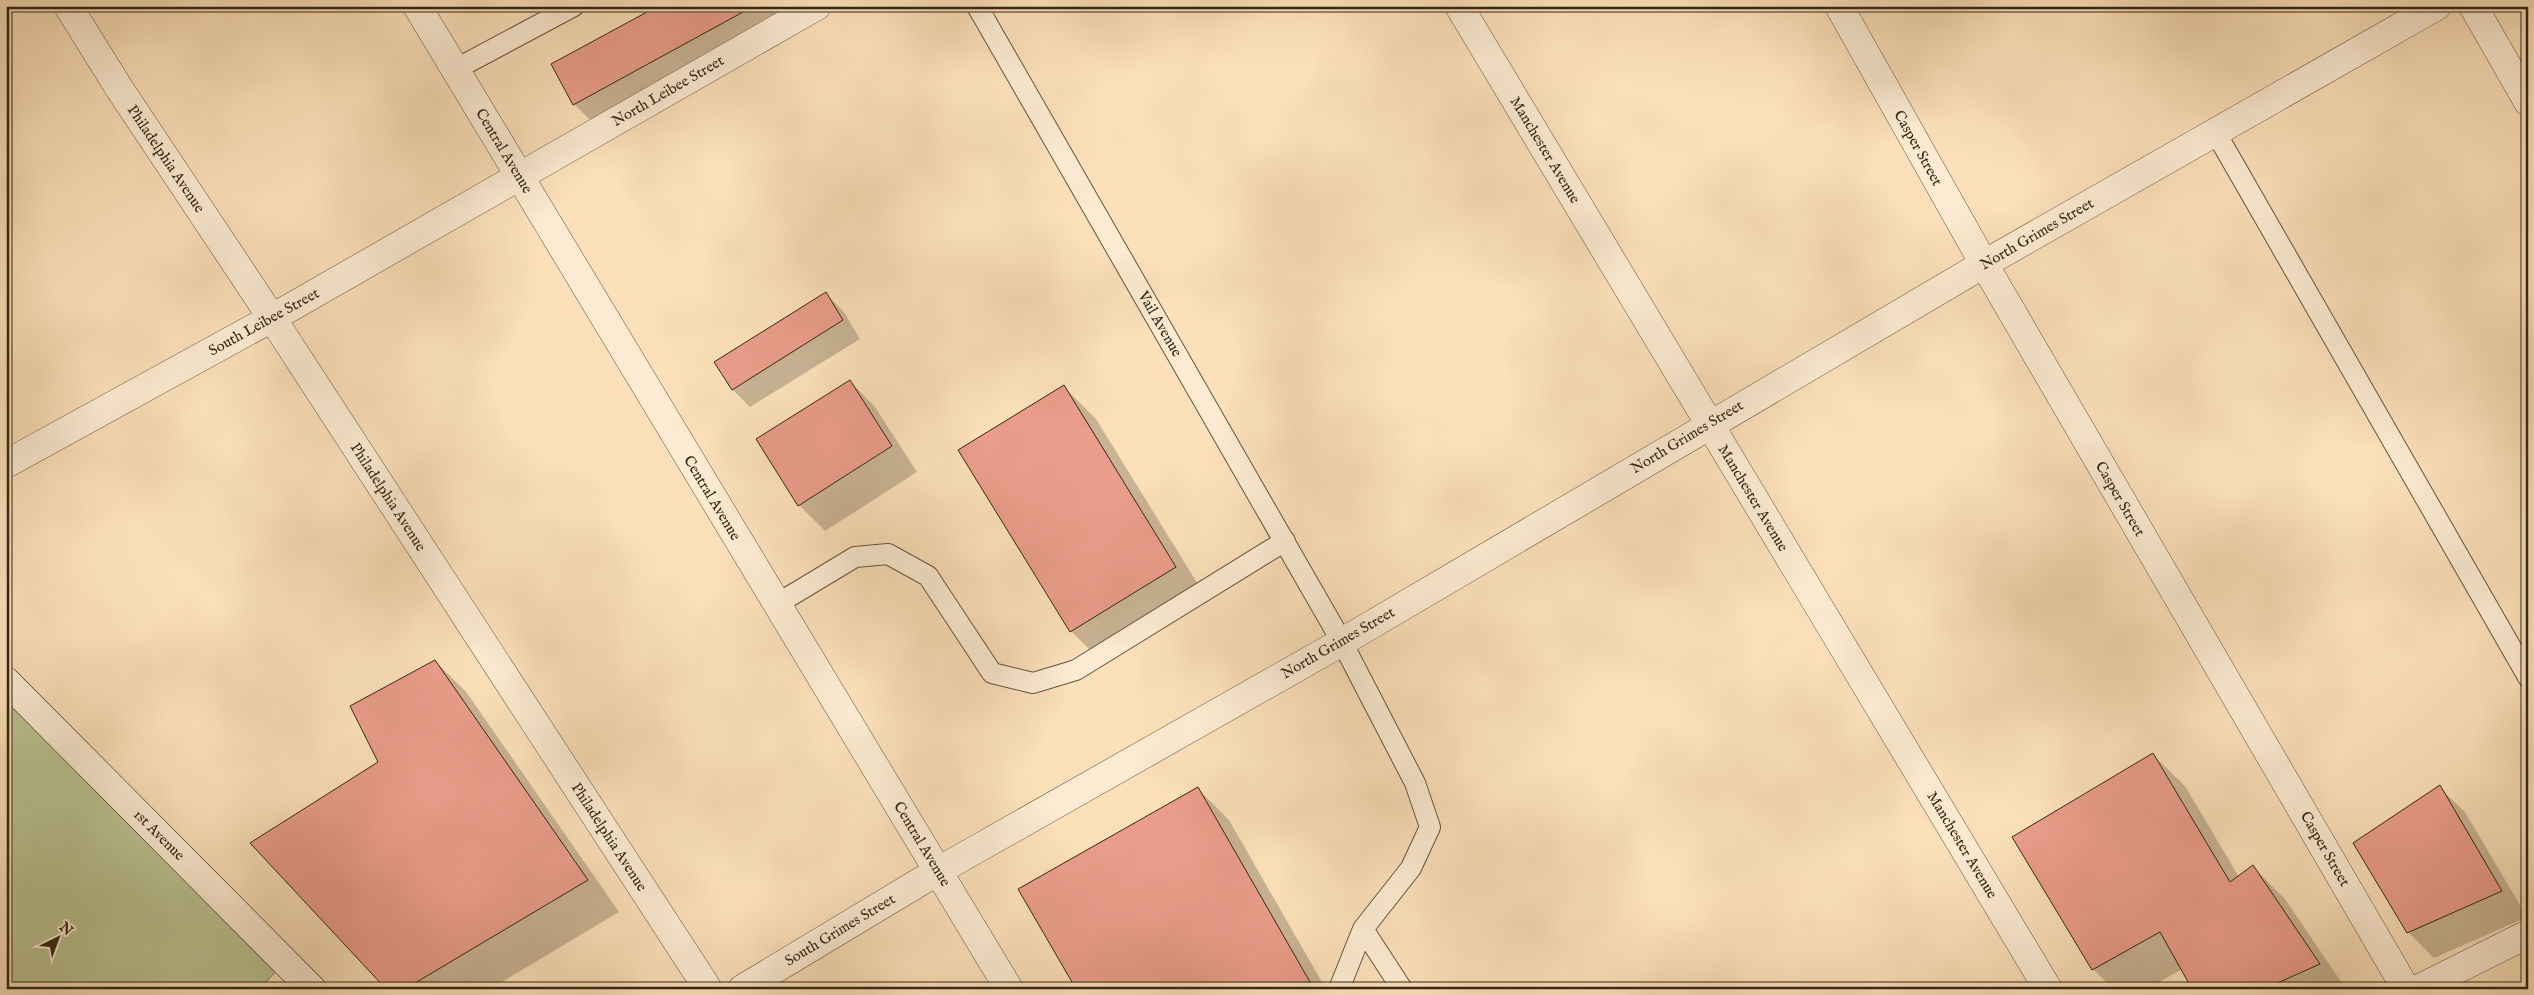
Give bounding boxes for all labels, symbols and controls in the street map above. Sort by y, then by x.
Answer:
street label: North Leibee Street [608,51,728,131]
street label: Manchester Avenue [1505,93,1585,207]
street label: Philadelphia Avenue [123,101,209,217]
street label: Central Avenue [471,105,537,197]
street label: Casper Street [1889,107,1947,189]
street label: North Grimes Street [1977,194,2097,274]
street label: South Leibee Street [205,284,323,360]
street label: Vail Avenue [1133,287,1186,360]
street label: North Grimes Street [1627,396,1747,478]
street label: Philadelphia Avenue [346,439,430,555]
street label: Manchester Avenue [1713,441,1793,555]
street label: Central Avenue [679,452,745,544]
street label: Casper Street [2091,458,2149,540]
street label: North Grimes Street [1278,603,1398,683]
street label: Philadelphia Avenue [567,779,651,895]
street label: Manchester Avenue [1922,788,2002,902]
street label: Central Avenue [889,798,955,890]
street label: 1st Avenue [129,805,189,865]
street label: Casper Street [2296,808,2354,890]
street label: South Grimes Street [781,890,899,970]
north arrow [32,912,82,962]
text: N [55,918,77,940]

